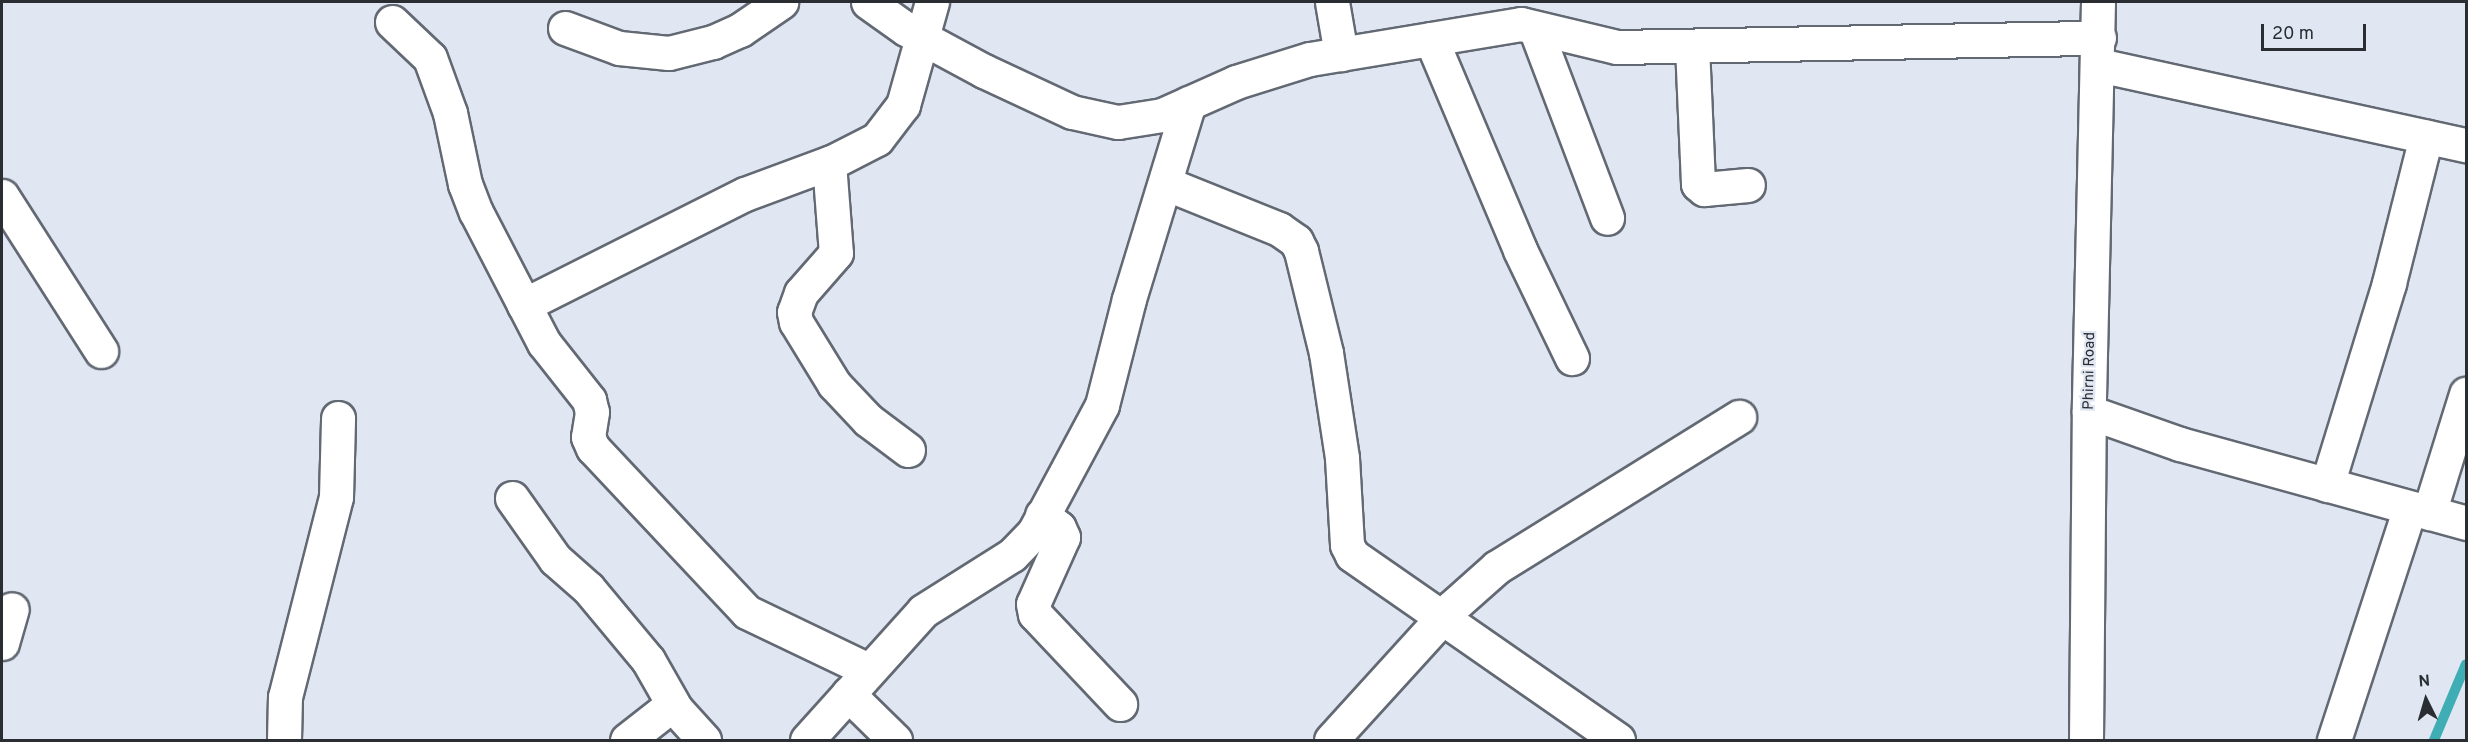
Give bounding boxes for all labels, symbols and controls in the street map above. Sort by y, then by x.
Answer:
scale bar [2264,12,2369,50]
text: 20 m [2272,23,2314,46]
street label: Phirni Road [2080,332,2100,410]
north arrow [2396,670,2456,730]
text: N [2418,672,2431,693]

